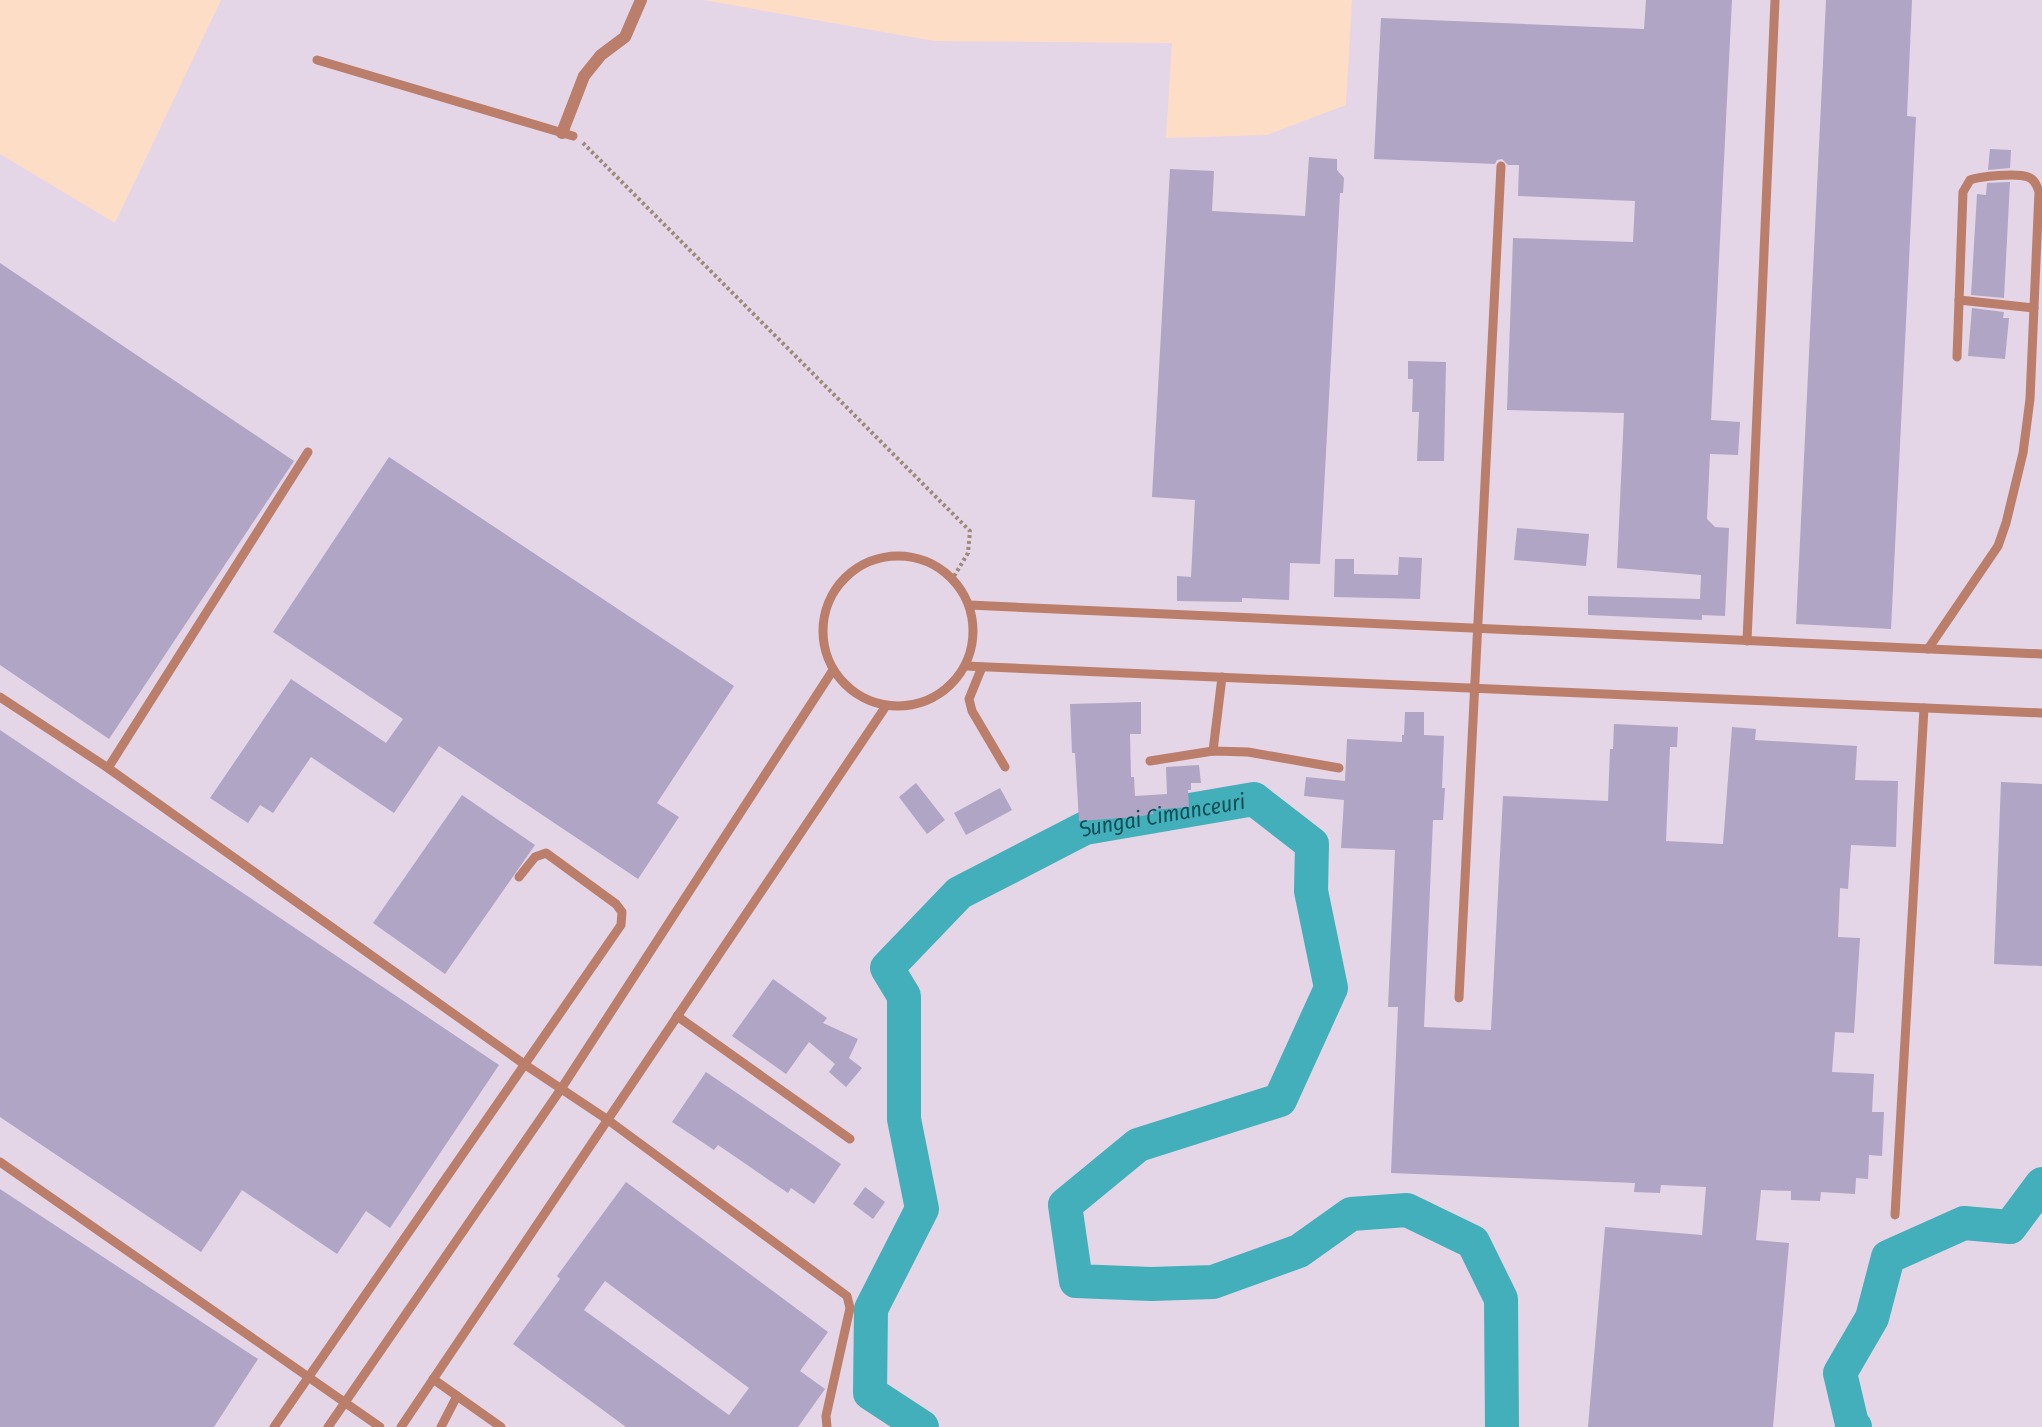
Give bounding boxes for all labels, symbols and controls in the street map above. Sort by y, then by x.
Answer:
water label: Sungai Cimanceuri [1073,788,1248,843]

